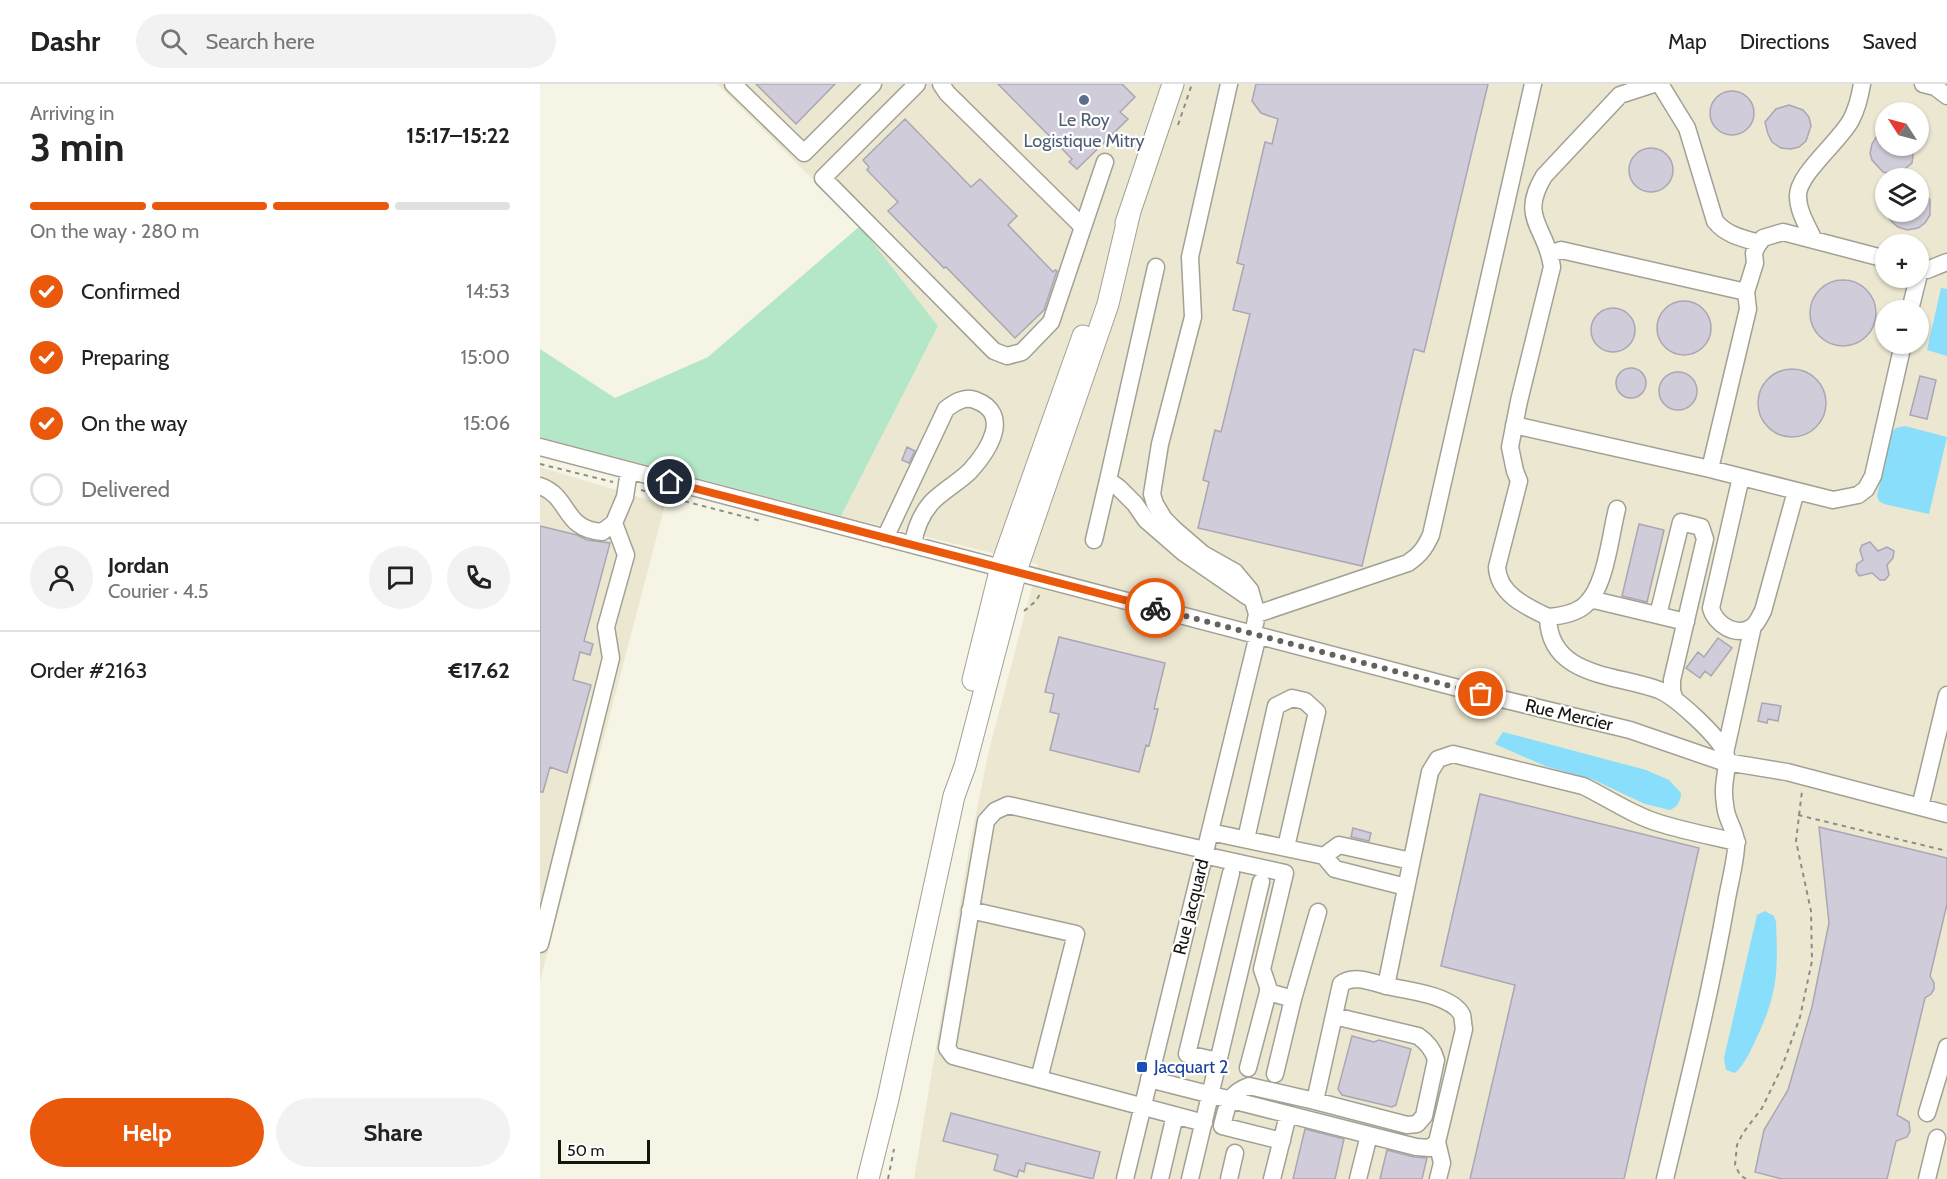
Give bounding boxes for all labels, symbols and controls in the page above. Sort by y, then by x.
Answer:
search box [136,14,556,68]
text: Dashr [30,24,100,58]
icon: search [157,25,190,58]
text: Search here [205,28,315,55]
text: Map [1668,29,1707,54]
text: Directions [1740,29,1829,54]
text: Saved [1862,29,1917,54]
marker: Le Roy Logistique Mitry [1077,93,1091,107]
text: Arriving in [30,101,114,125]
north arrow [1875,102,1929,156]
map controls [1875,102,1929,354]
place label: Le Roy Logistique Mitry [1023,109,1145,152]
text: 15:17–15:22 [406,122,510,149]
text: 3 min [30,123,125,171]
button: layers [1875,168,1929,222]
text: On the way · 280 m [30,219,199,243]
button: + [1875,234,1929,288]
icon: check [30,275,63,308]
text: Confirmed [81,278,180,305]
text: 14:53 [466,279,510,303]
button: − [1875,300,1929,354]
icon: check [30,341,63,374]
text: Preparing [81,344,169,371]
text: 15:00 [461,345,510,369]
icon: check [30,407,63,440]
text: On the way [81,410,188,437]
text: 15:06 [463,411,510,435]
pin [644,456,695,507]
icon: home [653,465,686,498]
text: Delivered [81,476,170,503]
button: person [30,546,93,609]
button: chat [369,546,432,609]
button: phone [447,546,510,609]
text: Jordan [108,552,169,579]
courier [1125,578,1185,638]
text: Courier · 4.5 [108,579,209,603]
icon: bike [1139,592,1172,625]
text: Order #2163 [30,657,147,684]
text: €17.62 [448,657,510,684]
pin [1455,668,1506,719]
icon: bag [1464,677,1497,710]
street label: Rue Mercier [1523,694,1615,736]
street label: Rue Jacquard [1168,857,1214,957]
place label: Jacquart 2 [1153,1056,1228,1078]
marker: Jacquart 2 [1135,1060,1149,1074]
button: Help [30,1098,264,1167]
button: Share [276,1098,510,1167]
scale bar [558,1137,650,1164]
text: 50 m [567,1141,604,1160]

